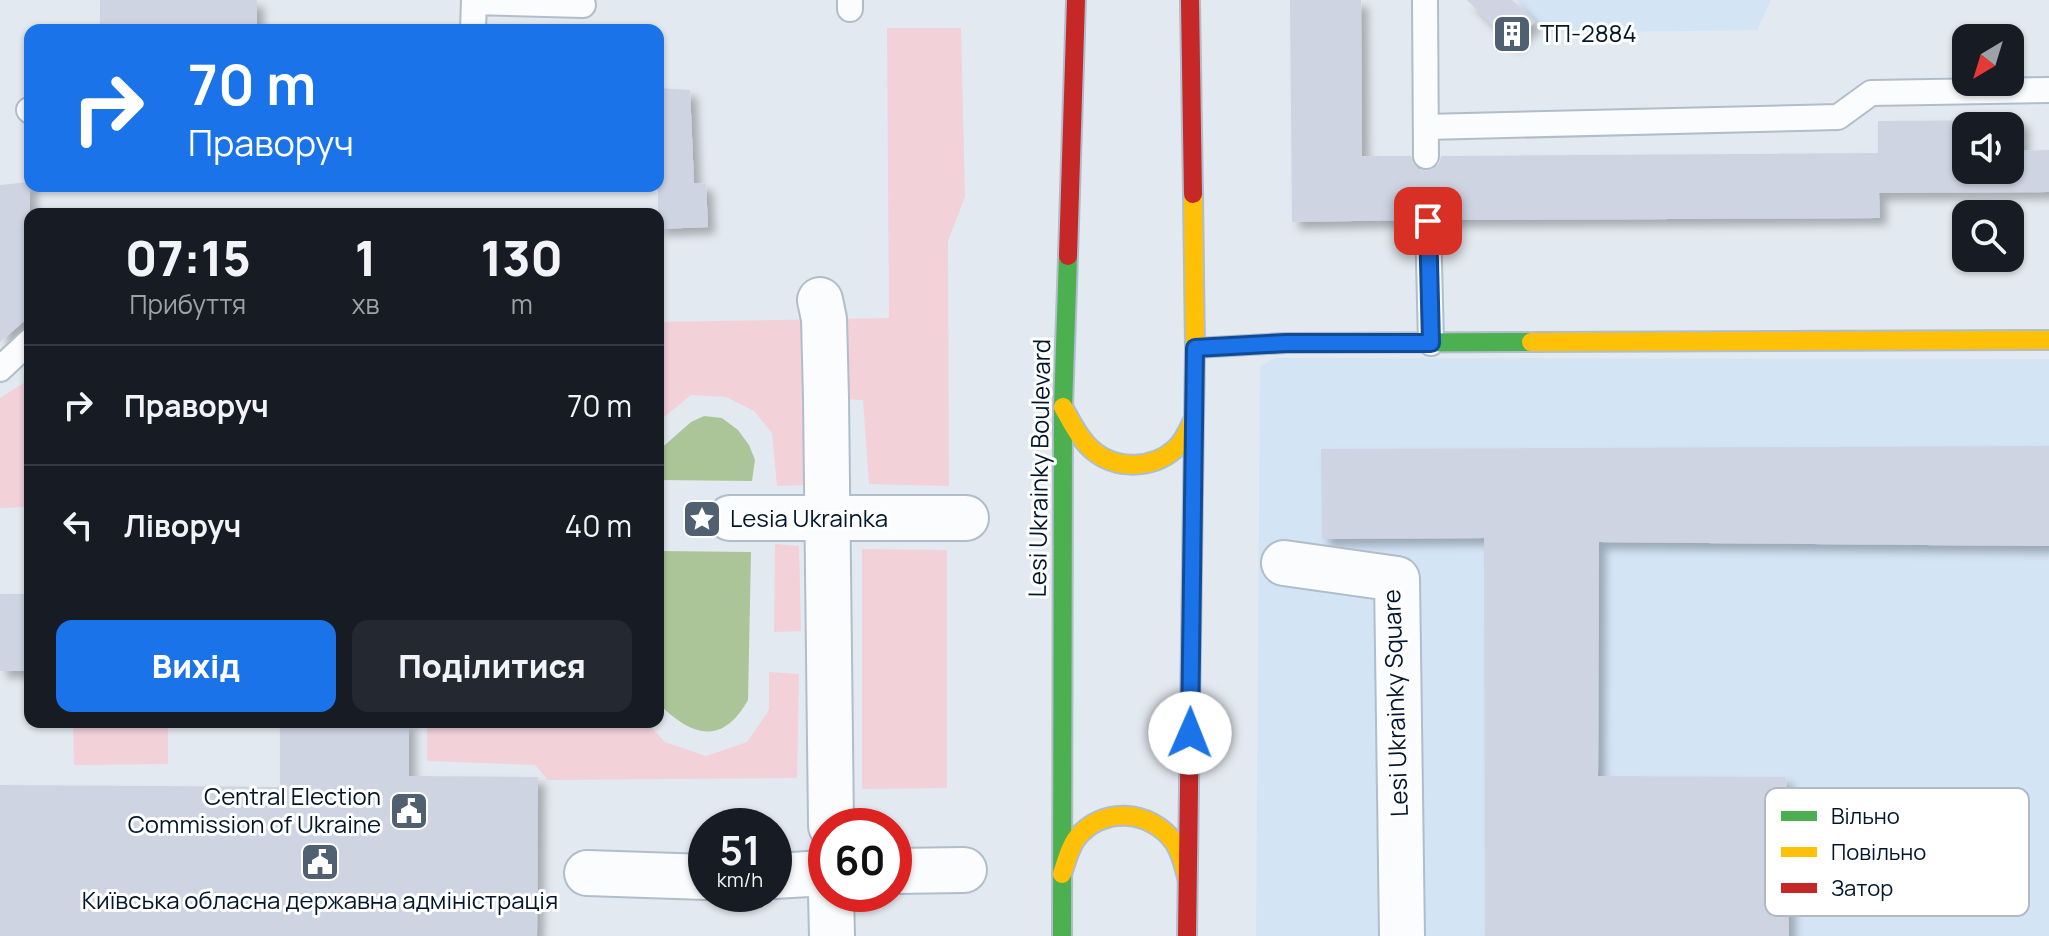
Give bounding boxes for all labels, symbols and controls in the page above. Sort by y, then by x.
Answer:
building icon: ТП-2884 [1491,13,1533,55]
place label: ТП-2884 [1540,16,1637,49]
north arrow [1952,24,2024,96]
map controls [1952,24,2024,272]
text: 70 m [188,45,316,122]
icon: right [56,56,160,160]
button: sound [1952,112,2024,184]
text: Праворуч [188,118,354,167]
pin [1394,187,1462,255]
icon: arrive [1406,199,1450,243]
button: search [1952,200,2024,272]
text: 07:15 [125,225,251,290]
text: 1 [355,225,376,290]
text: 130 [480,225,563,290]
text: Прибуття [130,286,246,322]
text: хв [352,286,379,322]
text: m [511,286,533,322]
street label: Lesi Ukrainky Boulevard [1020,338,1057,598]
icon: right [56,383,100,427]
text: Праворуч [124,385,269,426]
text: 70 m [567,385,632,426]
place icon: Lesia Ukrainka [681,498,723,540]
place label: Lesia Ukrainka [730,501,888,534]
icon: left [56,503,100,547]
text: Ліворуч [124,505,241,546]
text: 40 m [565,505,632,546]
street label: Lesi Ukrainky Square [1374,589,1415,817]
button: Вихід [56,620,336,712]
button: Поділитися [352,620,632,712]
position arrow [1148,691,1232,775]
place label: Central Election Commission of Ukraine [128,779,381,840]
legend [1765,788,2029,916]
public building icon: Central Election Commission of Ukraine [388,790,430,832]
text: Вільно [1831,801,1900,831]
speed limit sign: 60 [808,808,912,912]
text: 51 [720,822,760,877]
text: Повільно [1831,837,1926,867]
public building icon: Київська обласна державна адміністрація [299,841,341,883]
text: km/h [717,866,763,893]
text: Затор [1831,873,1893,903]
place label: Київська обласна державна адміністрація [82,883,558,916]

